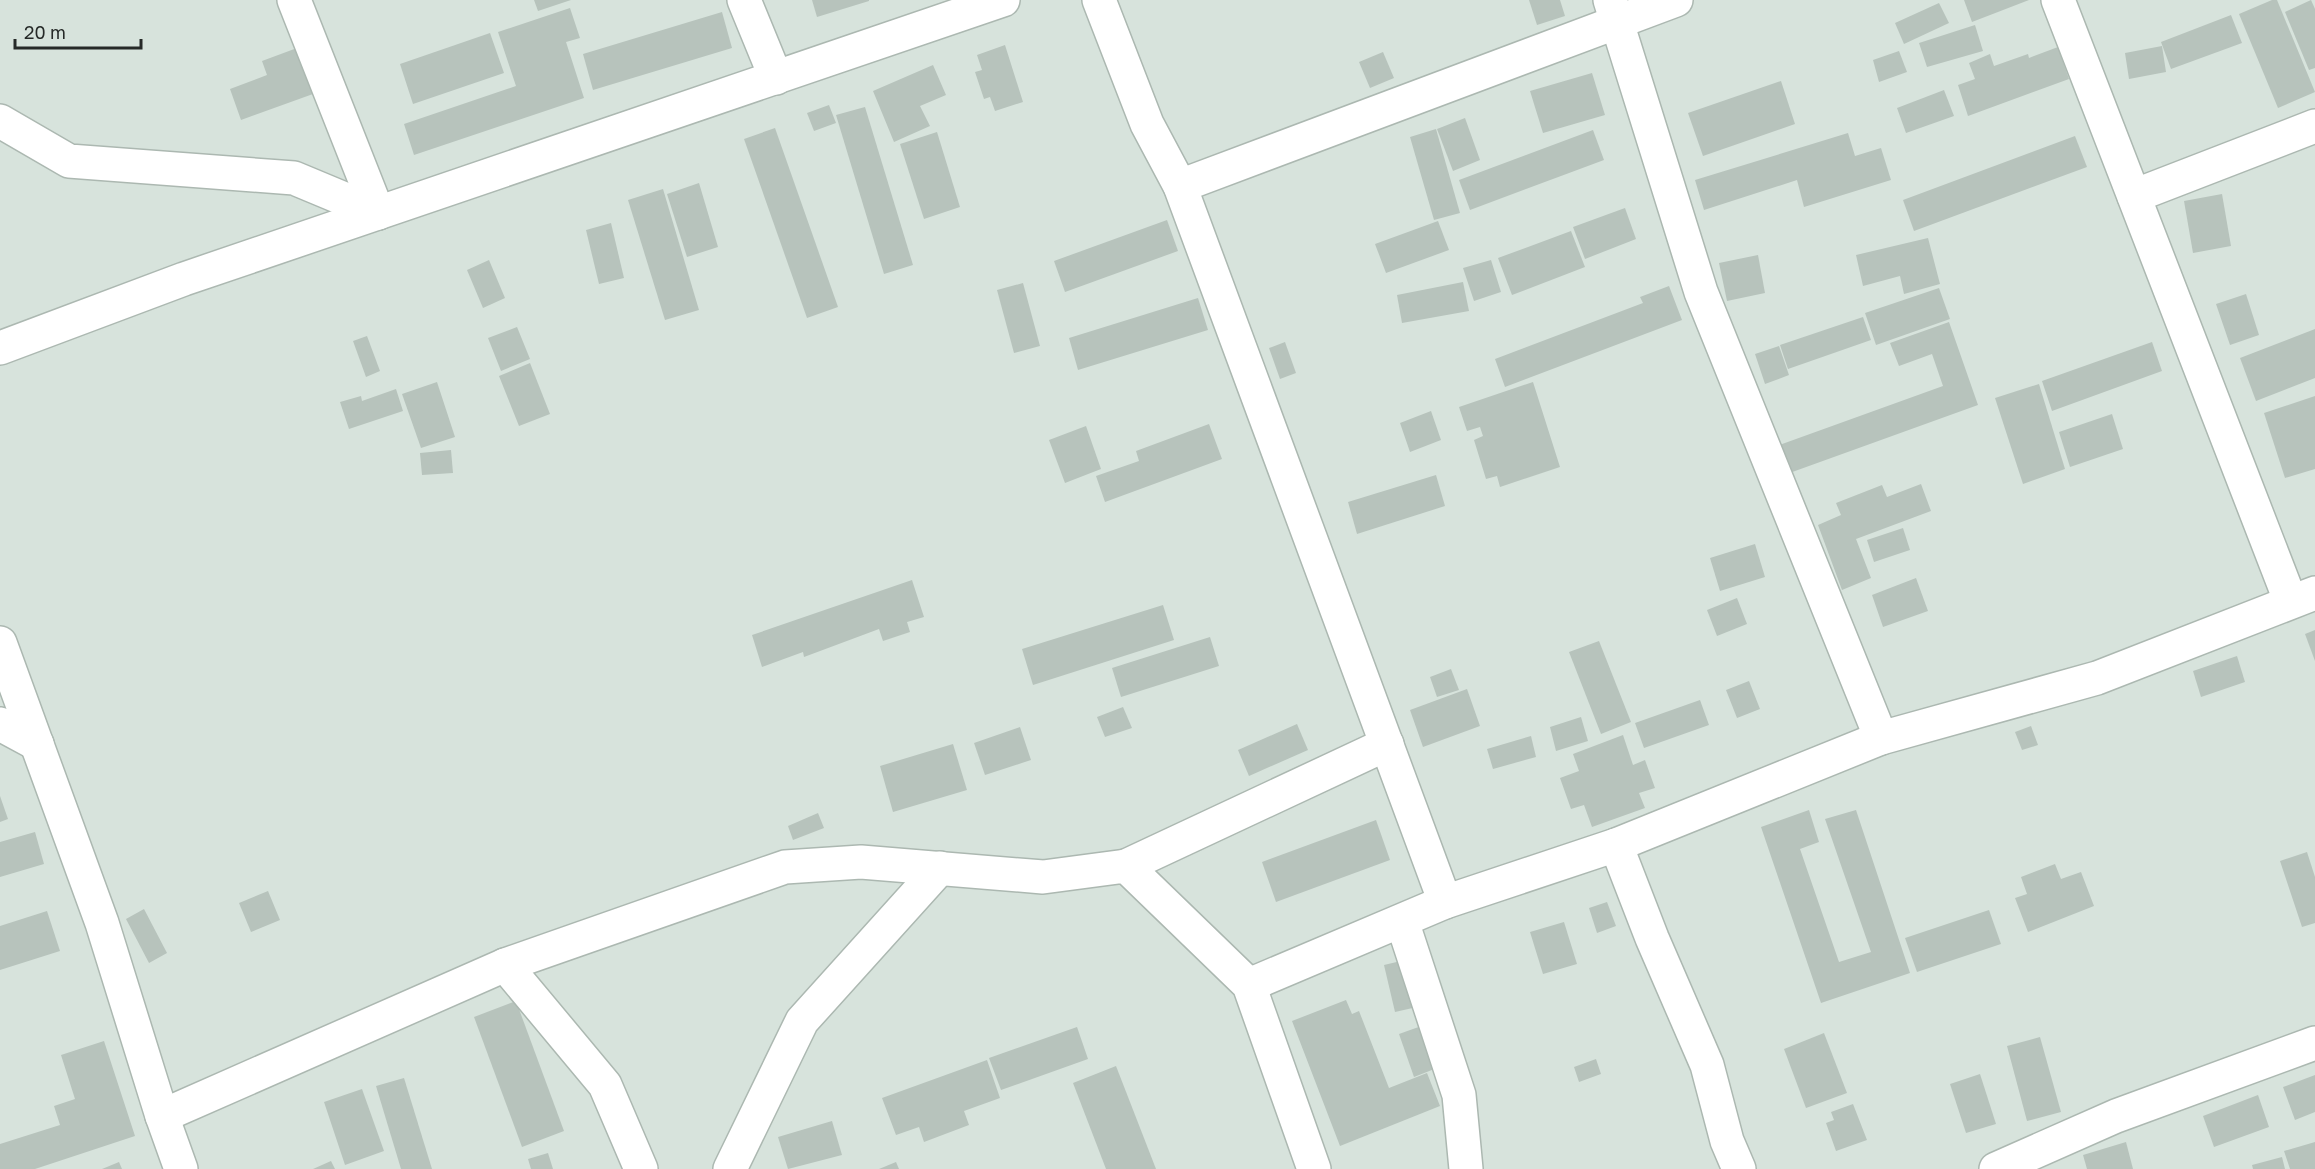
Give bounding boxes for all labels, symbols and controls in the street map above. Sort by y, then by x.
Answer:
scale bar [15,12,141,50]
text: 20 m [24,21,66,43]

